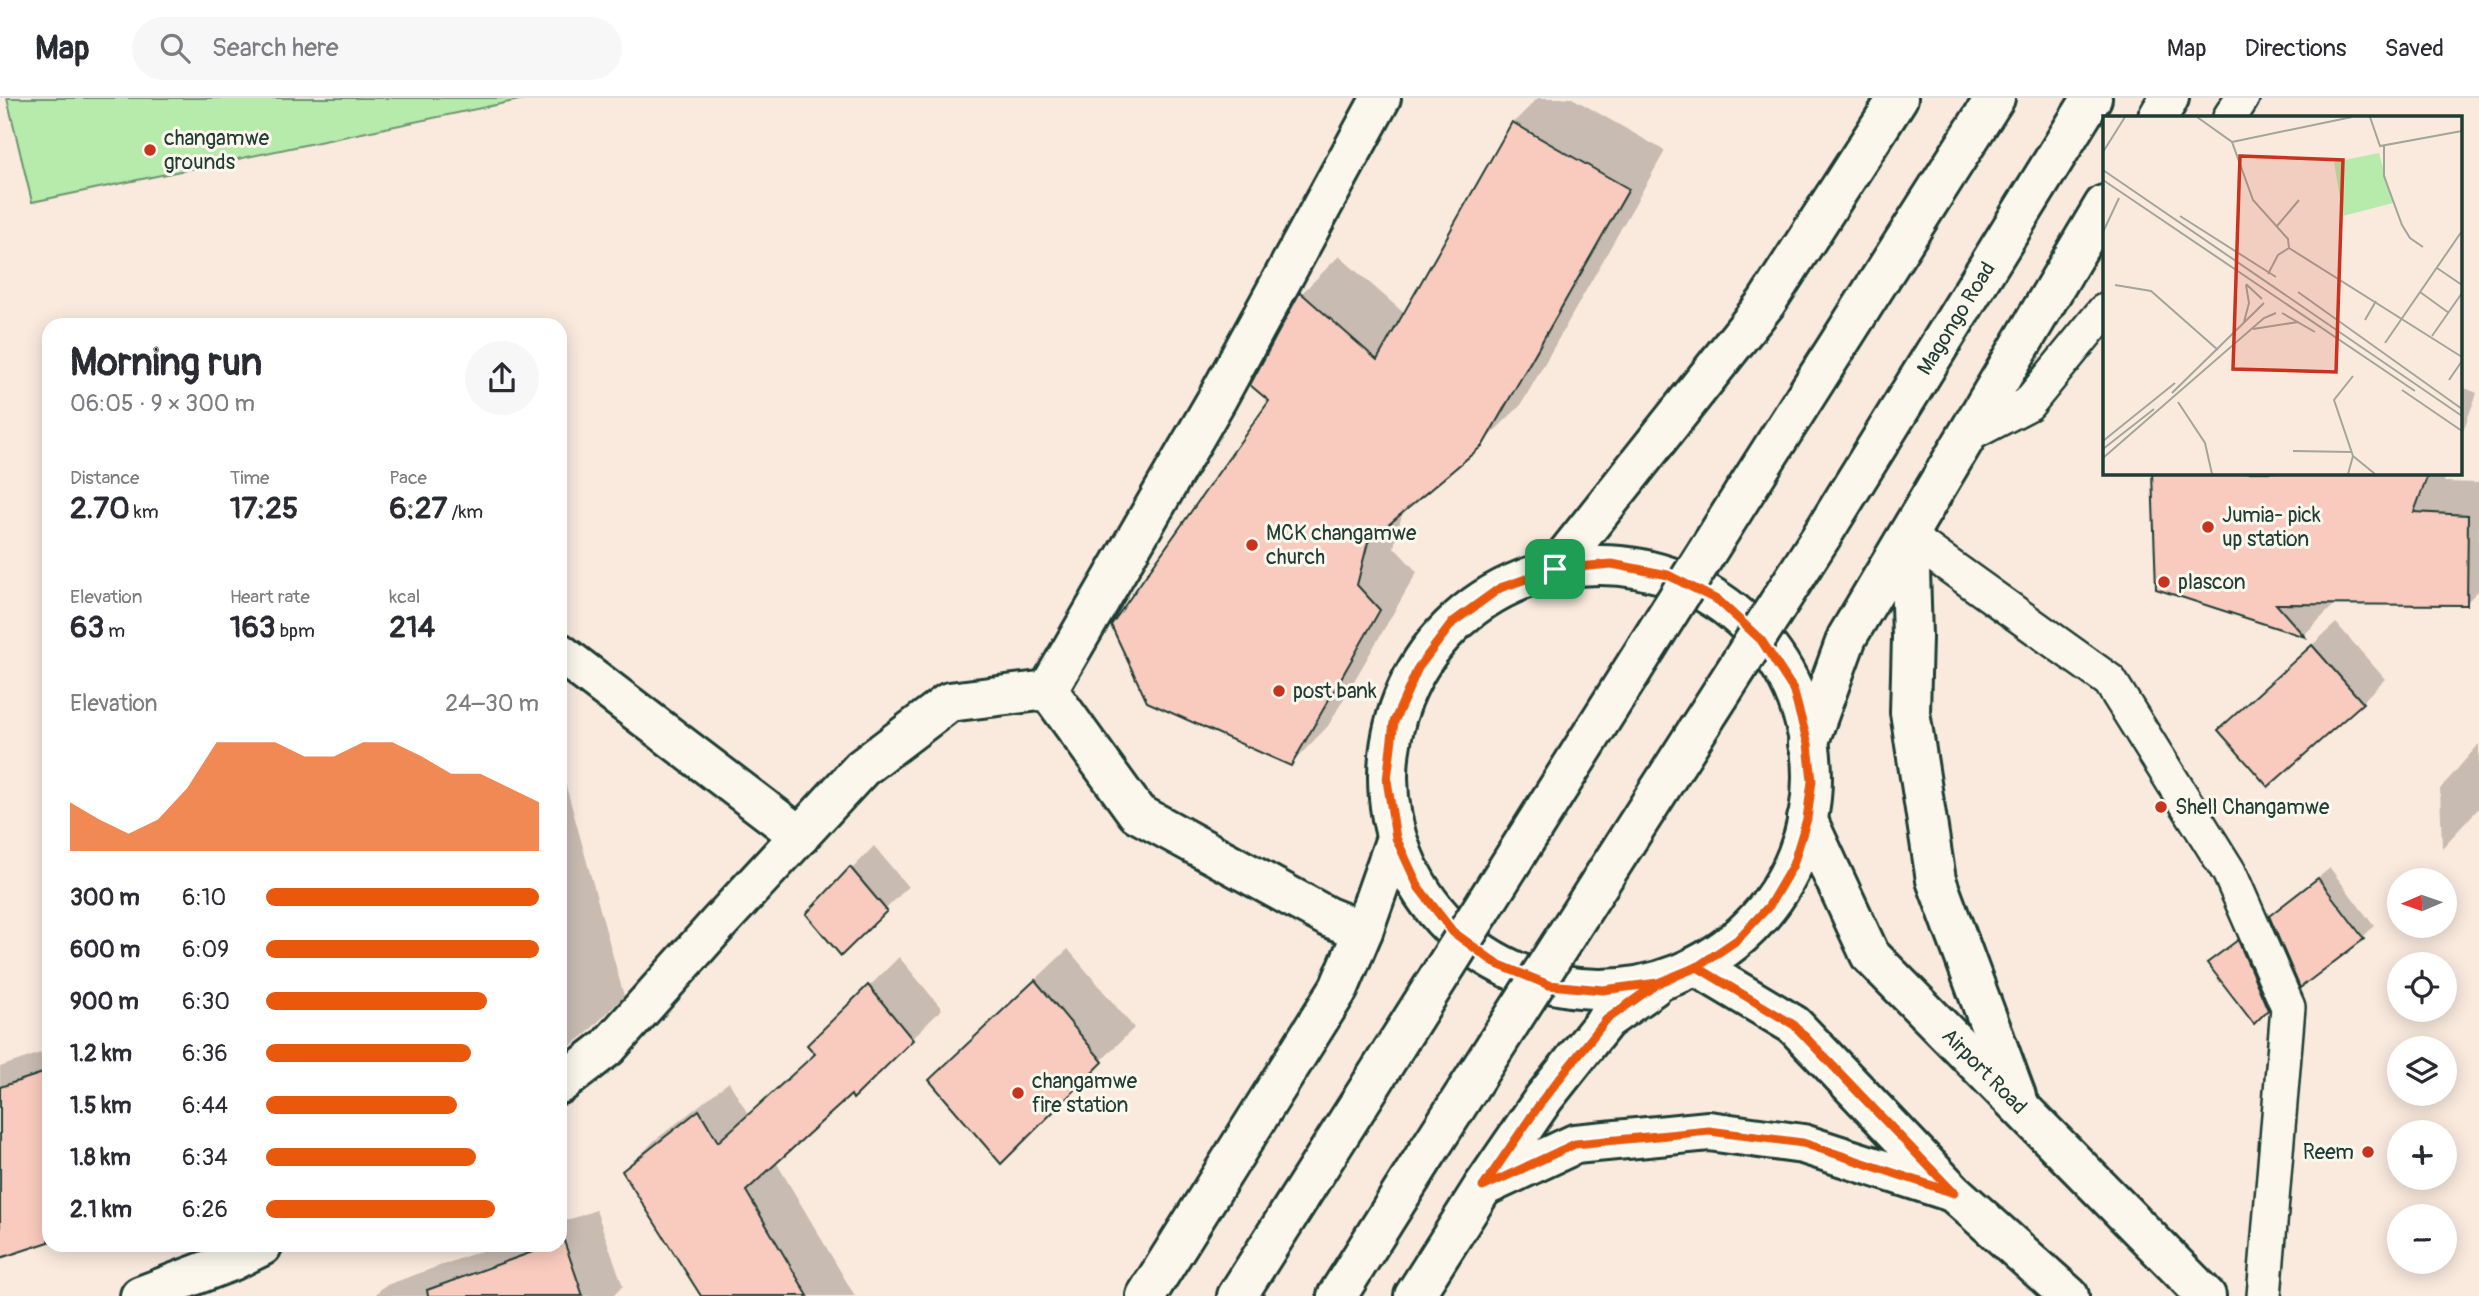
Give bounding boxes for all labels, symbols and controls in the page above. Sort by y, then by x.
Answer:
search box [132,17,622,80]
text: Map [35,28,90,69]
icon: search [156,29,194,67]
text: Search here [212,32,339,64]
text: Map [2167,34,2207,63]
text: Directions [2245,34,2346,63]
text: Saved [2384,34,2444,63]
inset map [2103,116,2462,474]
place label: changamwe grounds [164,125,270,176]
marker: changamwe grounds [142,142,158,158]
street label: Magongo Road [1911,257,2002,380]
text: Morning run [70,339,262,387]
button: share [465,341,539,415]
text: 06:05 · 9 × 300 m [70,389,255,418]
text: Distance [70,466,139,490]
text: Time [230,466,269,490]
text: Pace [389,466,427,490]
text: 2.70 [70,490,130,527]
text: 17:25 [230,490,298,527]
text: 6:27 [389,490,447,527]
text: km [130,500,159,524]
text: /km [447,500,483,524]
place label: Jumia- pick up station [2222,502,2321,553]
marker: Jumia- pick up station [2200,519,2216,535]
place label: MCK changamwe church [1266,520,1417,571]
marker: MCK changamwe church [1244,537,1260,553]
pin [1525,539,1585,599]
icon: arrive [1536,550,1574,588]
place label: plascon [2178,569,2246,596]
marker: plascon [2156,574,2172,590]
text: Elevation [70,585,142,609]
text: Heart rate [230,585,310,609]
text: kcal [389,585,420,609]
text: 63 [70,609,104,646]
text: 163 [230,609,276,646]
text: 214 [389,609,435,646]
text: m [104,619,125,643]
text: bpm [276,619,315,643]
place label: post bank [1293,678,1377,705]
marker: post bank [1271,683,1287,699]
text: Elevation [70,689,158,718]
text: 24–30 m [445,689,539,718]
place label: Shell Changamwe [2175,794,2330,821]
marker: Shell Changamwe [2153,799,2169,815]
north arrow [2387,868,2457,938]
map controls [2387,868,2457,1274]
text: 300 m [70,883,140,912]
text: 6:10 [182,883,226,912]
text: 600 m [70,935,140,964]
text: 6:09 [182,935,229,964]
button: locate [2387,952,2457,1022]
text: 900 m [70,987,139,1016]
text: 6:30 [182,987,230,1016]
street label: Airport Road [1936,1023,2032,1120]
button: layers [2387,1036,2457,1106]
text: 1.2 km [70,1039,132,1068]
text: 6:36 [182,1039,228,1068]
place label: changamwe fire station [1032,1068,1138,1119]
marker: changamwe fire station [1010,1085,1026,1101]
text: 1.5 km [70,1091,132,1120]
text: 6:44 [182,1091,228,1120]
button: + [2387,1120,2457,1190]
place label: Reem [2303,1139,2354,1166]
text: 1.8 km [70,1143,131,1172]
text: 6:34 [182,1143,228,1172]
marker: Reem [2360,1144,2376,1160]
text: 2.1 km [70,1195,132,1224]
text: 6:26 [182,1195,228,1224]
button: − [2387,1204,2457,1274]

